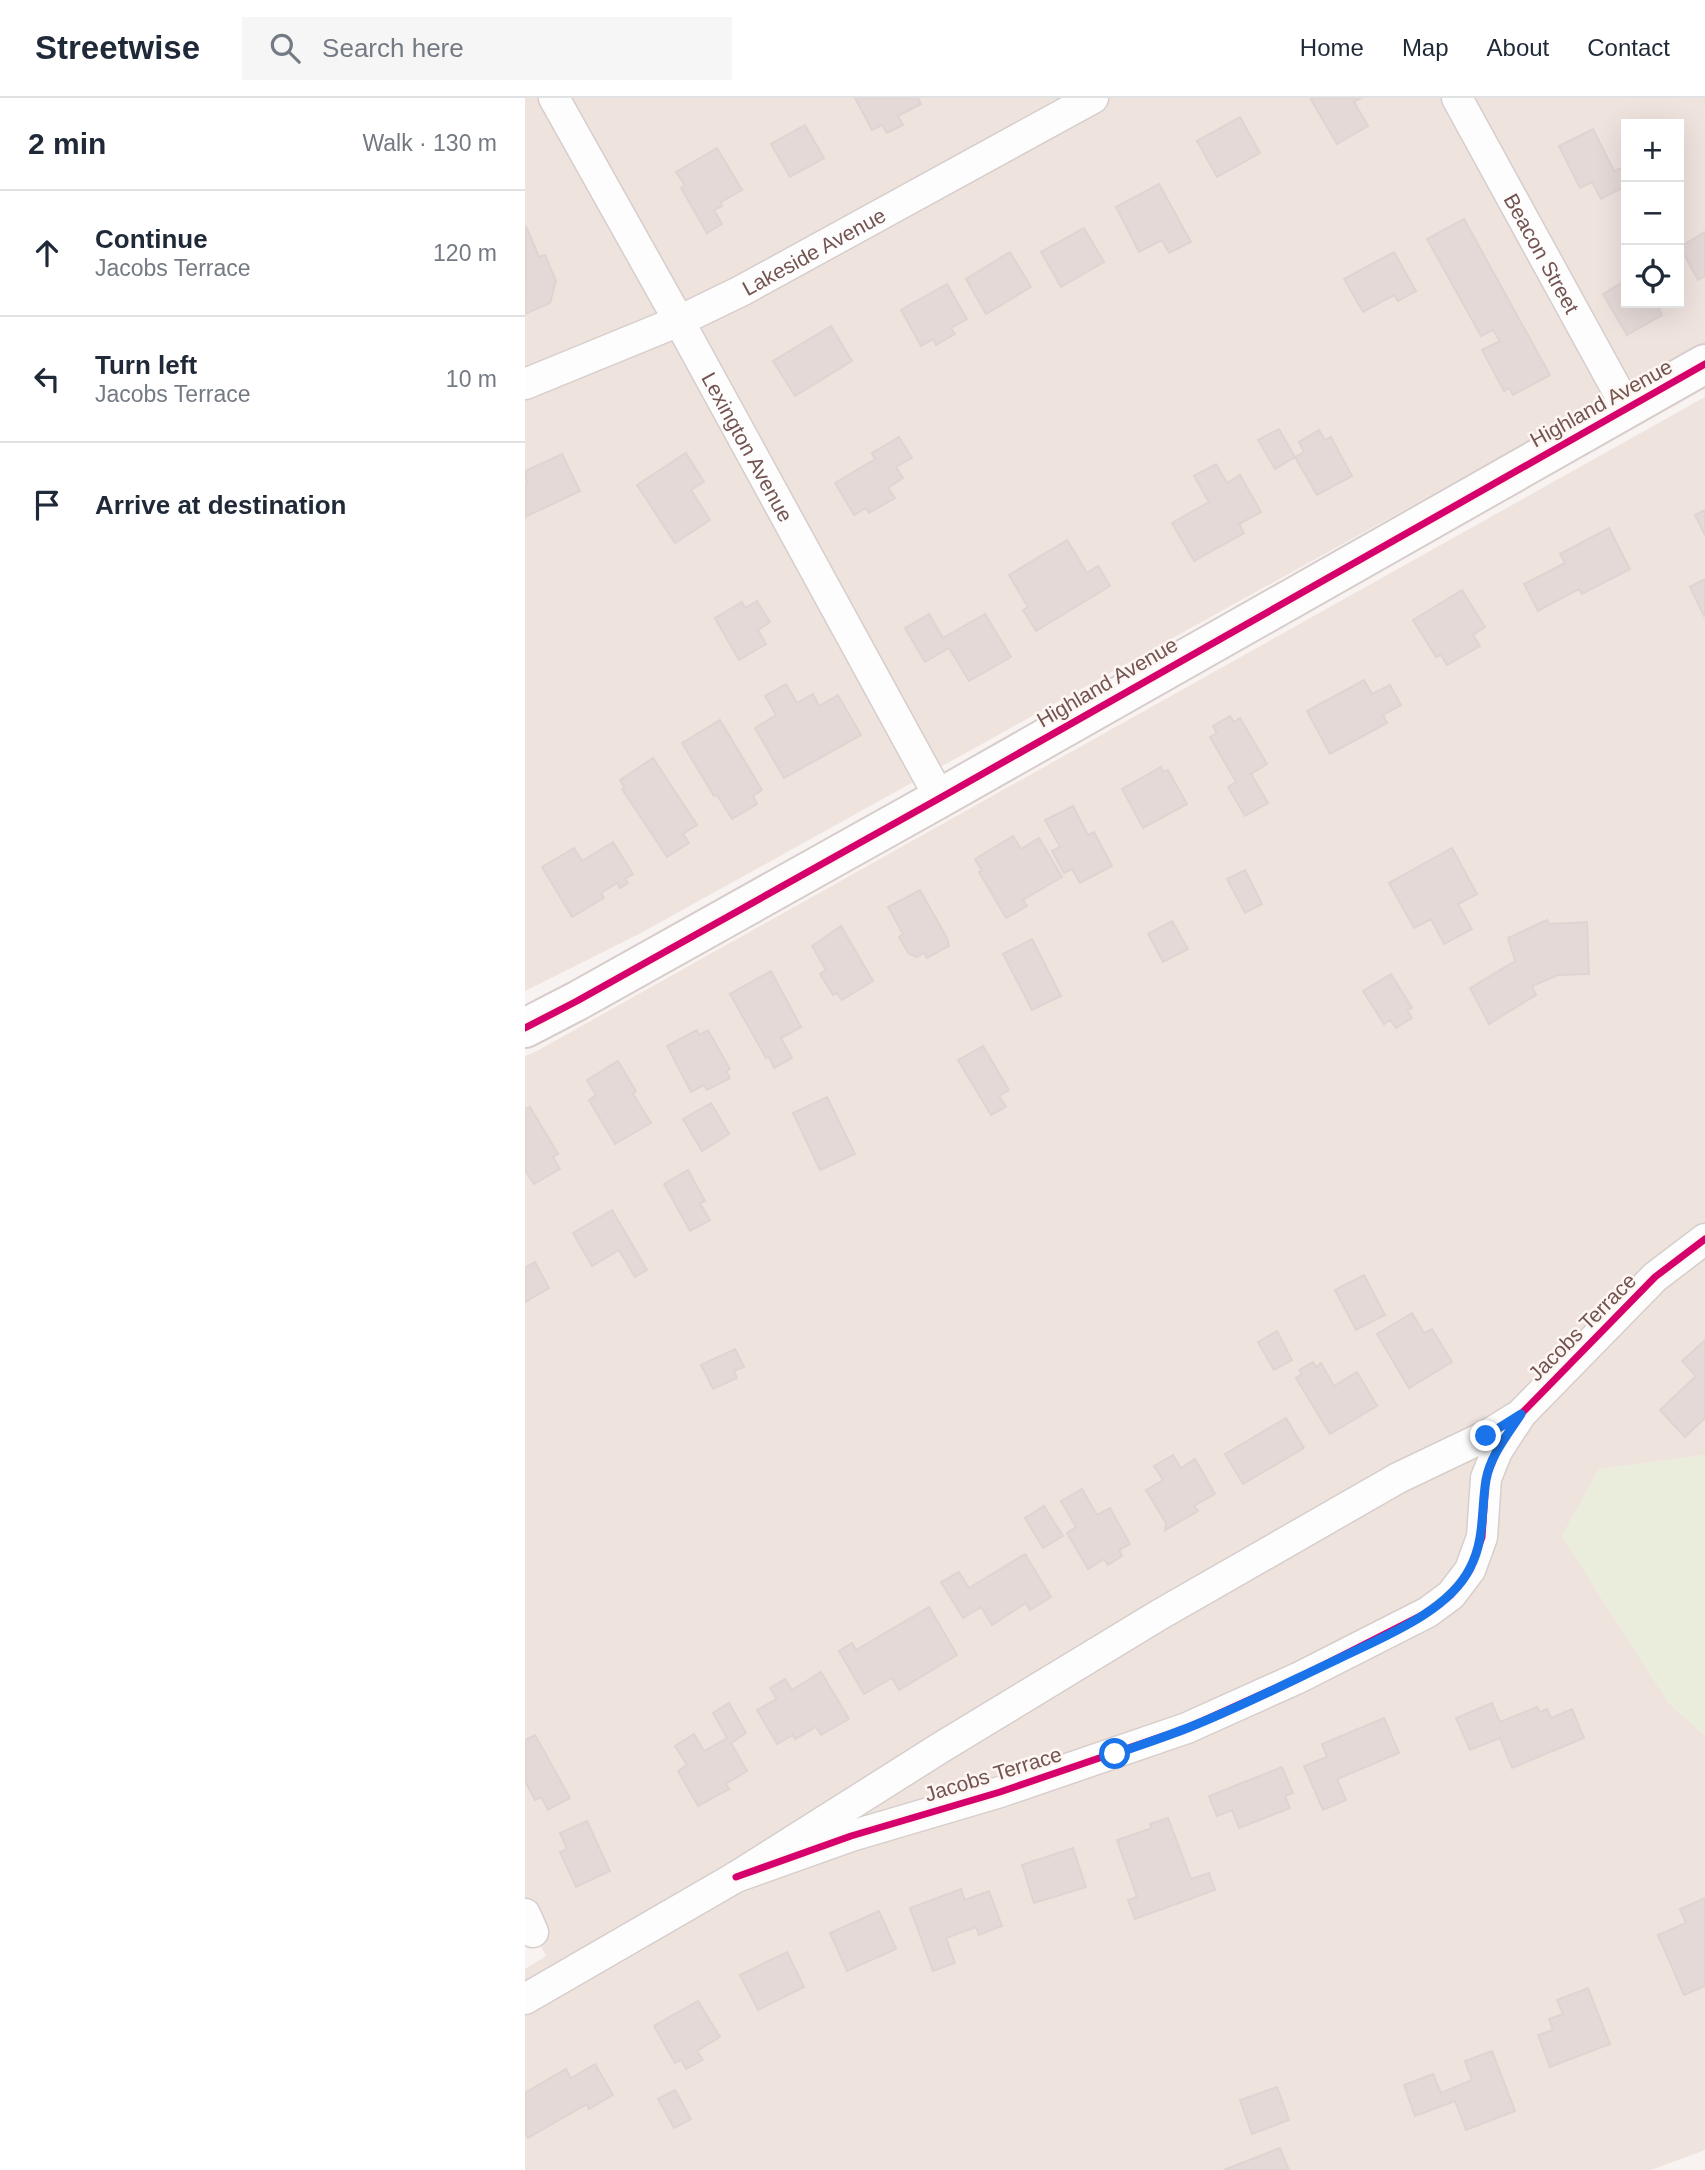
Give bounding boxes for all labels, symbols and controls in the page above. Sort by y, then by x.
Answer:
search box [242,17,732,80]
text: Streetwise [35,29,200,66]
icon: search [266,29,304,67]
text: Search here [322,33,464,63]
text: Home [1300,34,1364,61]
text: Map [1402,34,1449,61]
text: About [1487,34,1549,61]
text: Contact [1587,34,1670,61]
map controls [1621,119,1684,308]
button: + [1621,119,1684,182]
text: 2 min [28,127,106,160]
text: Walk · 130 m [362,130,497,156]
button: − [1621,182,1684,245]
street label: Beacon Street [1500,189,1584,317]
street label: Lakeside Avenue [738,203,889,300]
text: Continue [95,224,208,254]
icon: ahead [28,234,66,272]
text: 120 m [433,240,497,266]
button: locate [1621,245,1684,308]
text: Jacobs Terrace [95,255,251,281]
text: Turn left [95,350,197,380]
street label: Highland Avenue [1526,355,1676,451]
icon: left [28,360,66,398]
text: 10 m [446,366,497,392]
street label: Lexington Avenue [698,368,798,525]
text: Jacobs Terrace [95,381,251,407]
icon: arrive [28,486,66,524]
text: Arrive at destination [95,490,346,520]
street label: Highland Avenue [1033,632,1181,732]
street label: Jacobs Terrace [1524,1269,1640,1385]
route end [1470,1420,1501,1451]
route start [1099,1738,1130,1769]
street label: Jacobs Terrace [922,1742,1064,1806]

